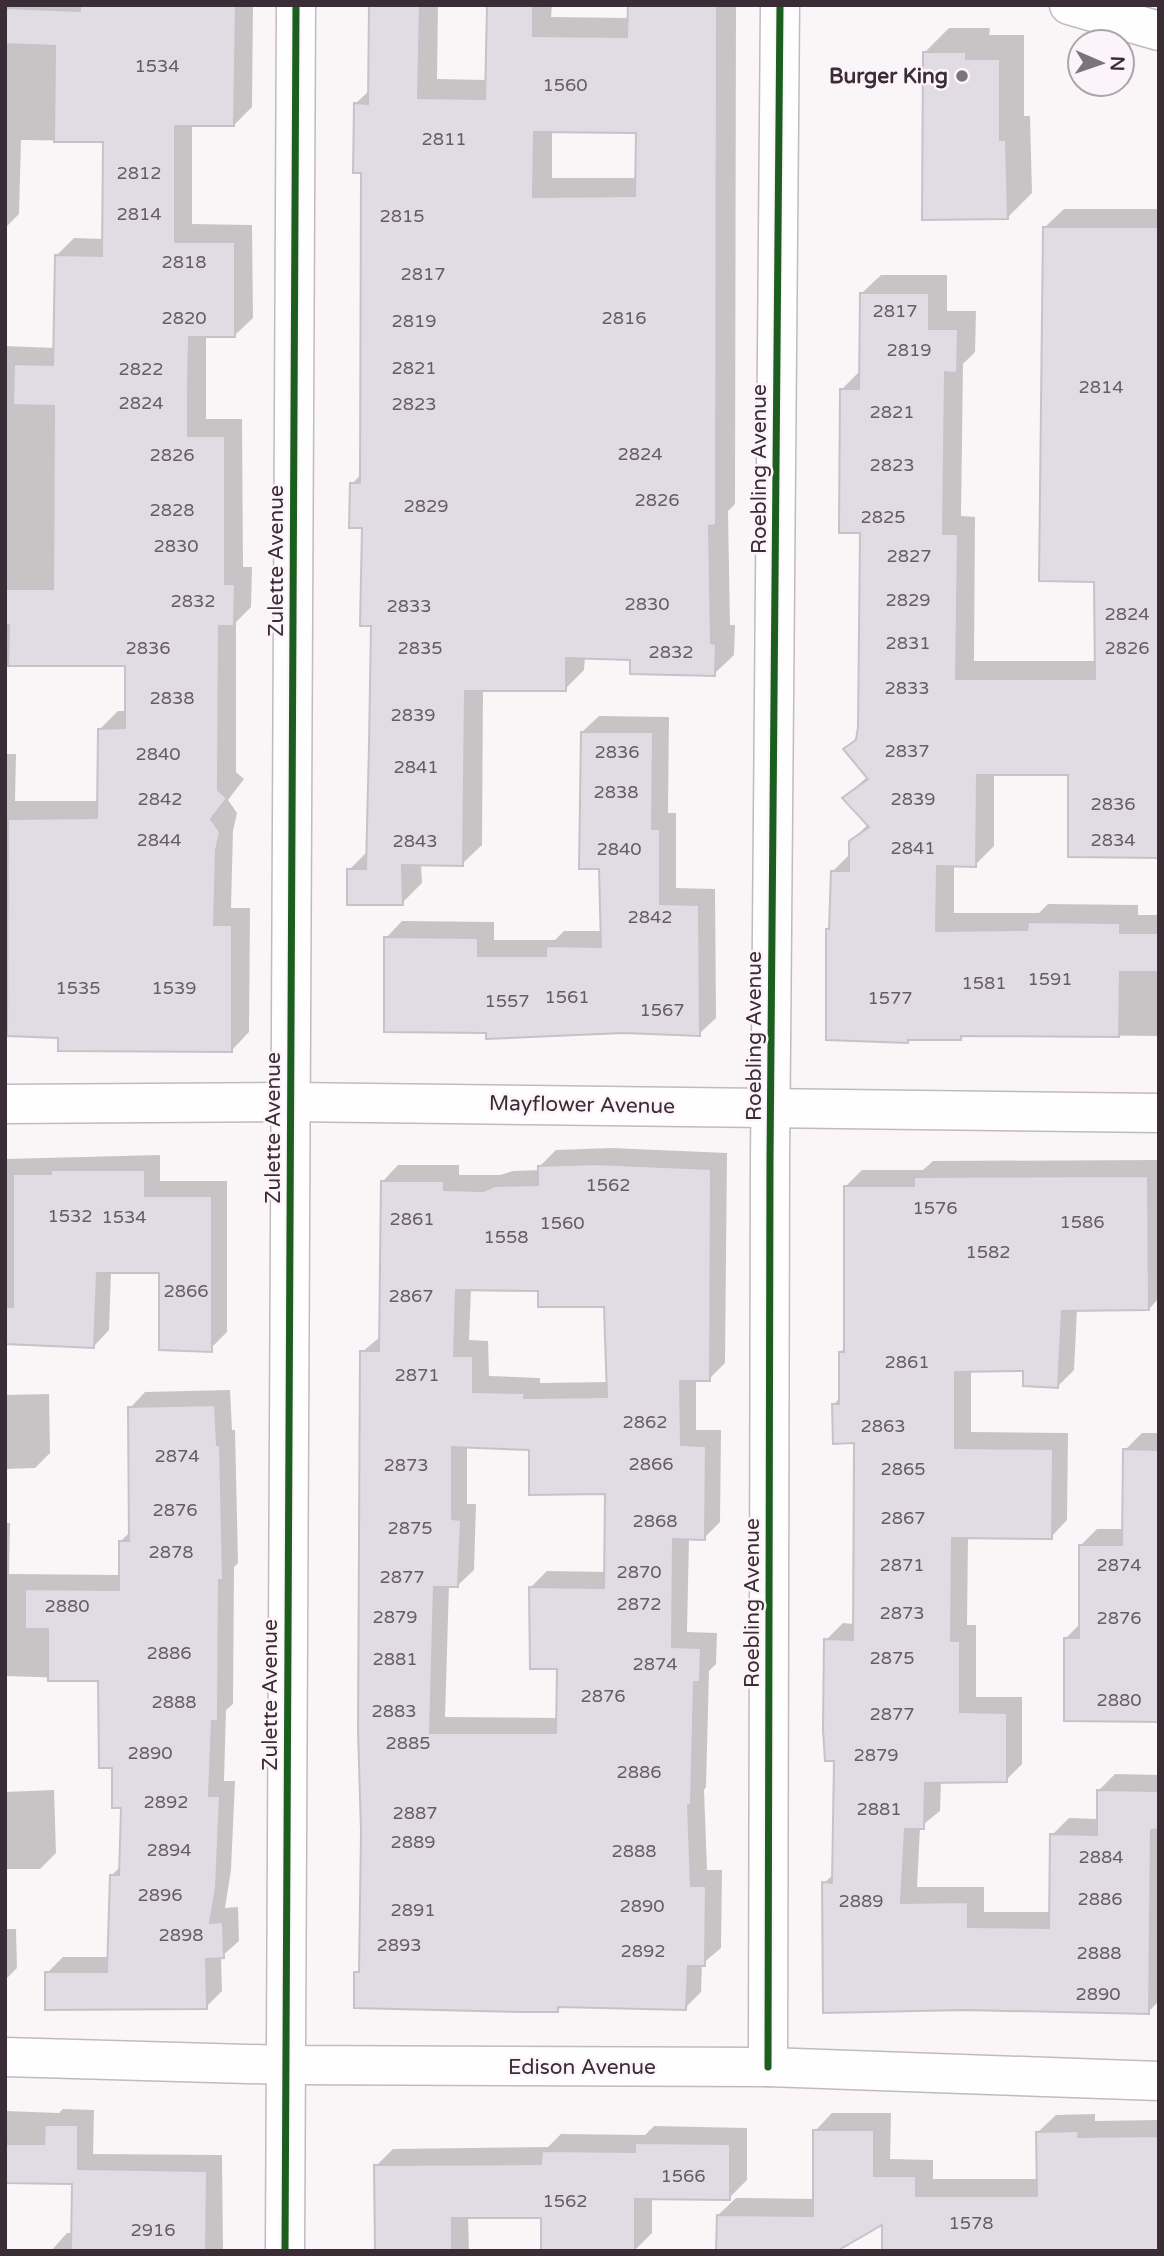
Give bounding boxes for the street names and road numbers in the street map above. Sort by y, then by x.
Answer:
street label: Roebling Avenue [747,384,772,554]
street label: Zulette Avenue [264,485,289,637]
street label: Roebling Avenue [742,951,767,1121]
street label: Zulette Avenue [261,1052,286,1204]
street label: Mayflower Avenue [489,1091,675,1119]
street label: Roebling Avenue [740,1518,765,1688]
street label: Zulette Avenue [258,1619,283,1771]
street label: Edison Avenue [508,2055,656,2080]

